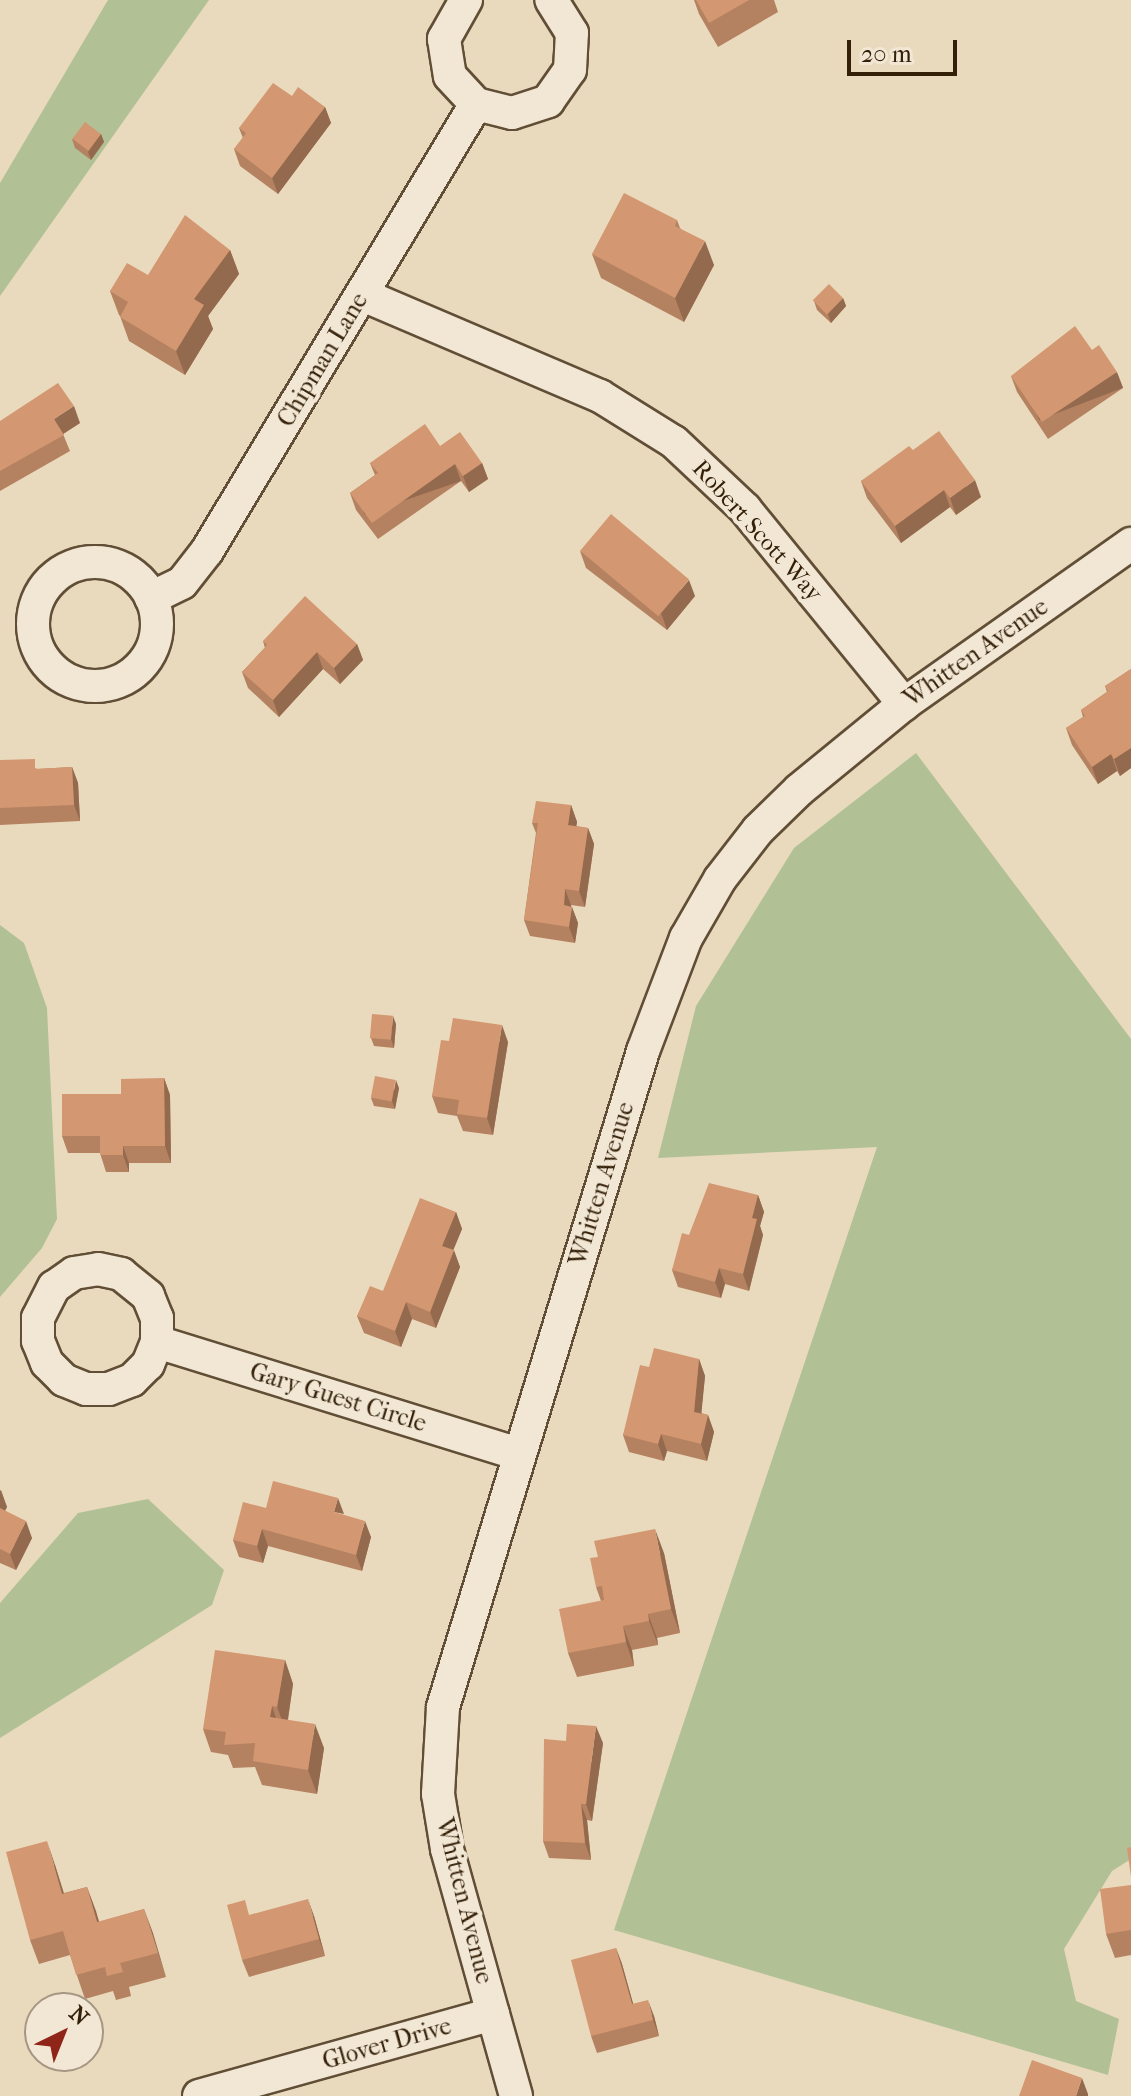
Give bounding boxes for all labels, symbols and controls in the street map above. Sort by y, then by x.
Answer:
scale bar [851,24,961,74]
text: 20 m [861,40,912,68]
street label: Chipman Lane [272,288,374,432]
street label: Robert Scott Way [686,454,828,608]
street label: Whitten Avenue [898,593,1054,713]
street label: Whitten Avenue [563,1099,641,1269]
street label: Gary Guest Circle [246,1357,430,1439]
street label: Whitten Avenue [430,1815,498,1987]
north arrow [24,1992,104,2072]
text: N [64,2001,94,2031]
street label: Glover Drive [319,2012,455,2076]

